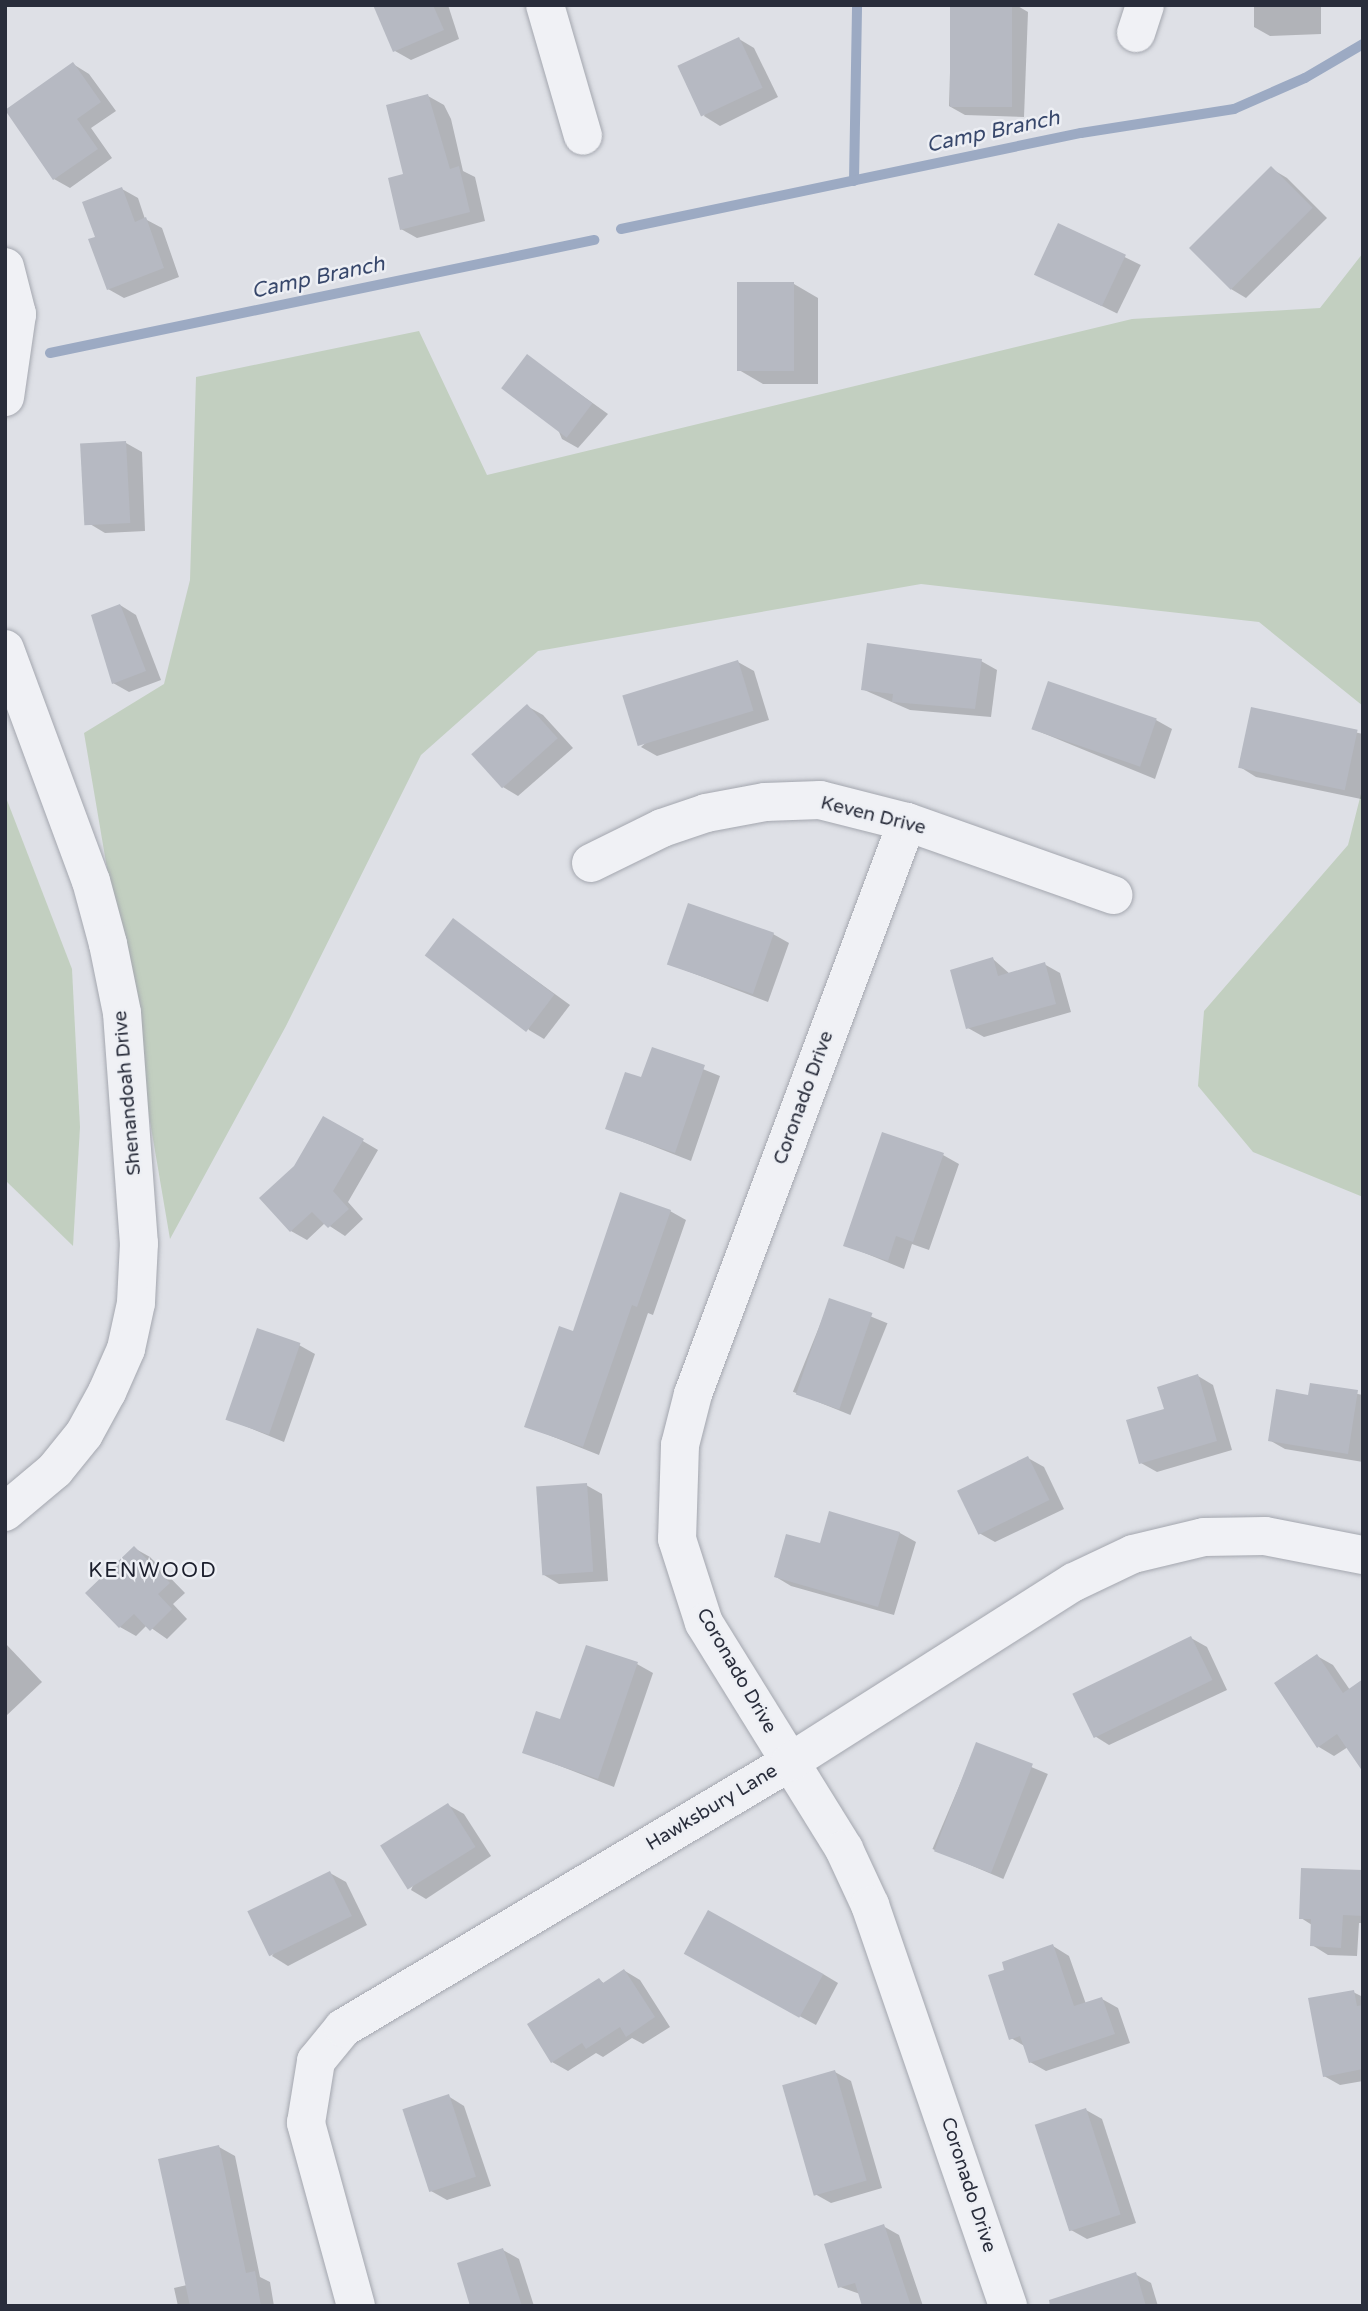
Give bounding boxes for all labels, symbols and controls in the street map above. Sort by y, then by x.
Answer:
water label: Camp Branch [924,106,1062,158]
water label: Camp Branch [249,252,387,304]
street label: Keven Drive [818,792,928,840]
street label: Shenandoah Drive [109,1010,147,1176]
street label: Coronado Drive [769,1028,839,1168]
district label: KENWOOD [89,1558,217,1584]
street label: Coronado Drive [691,1604,781,1738]
street label: Hawksbury Lane [642,1760,782,1856]
street label: Coronado Drive [935,2115,1001,2255]

